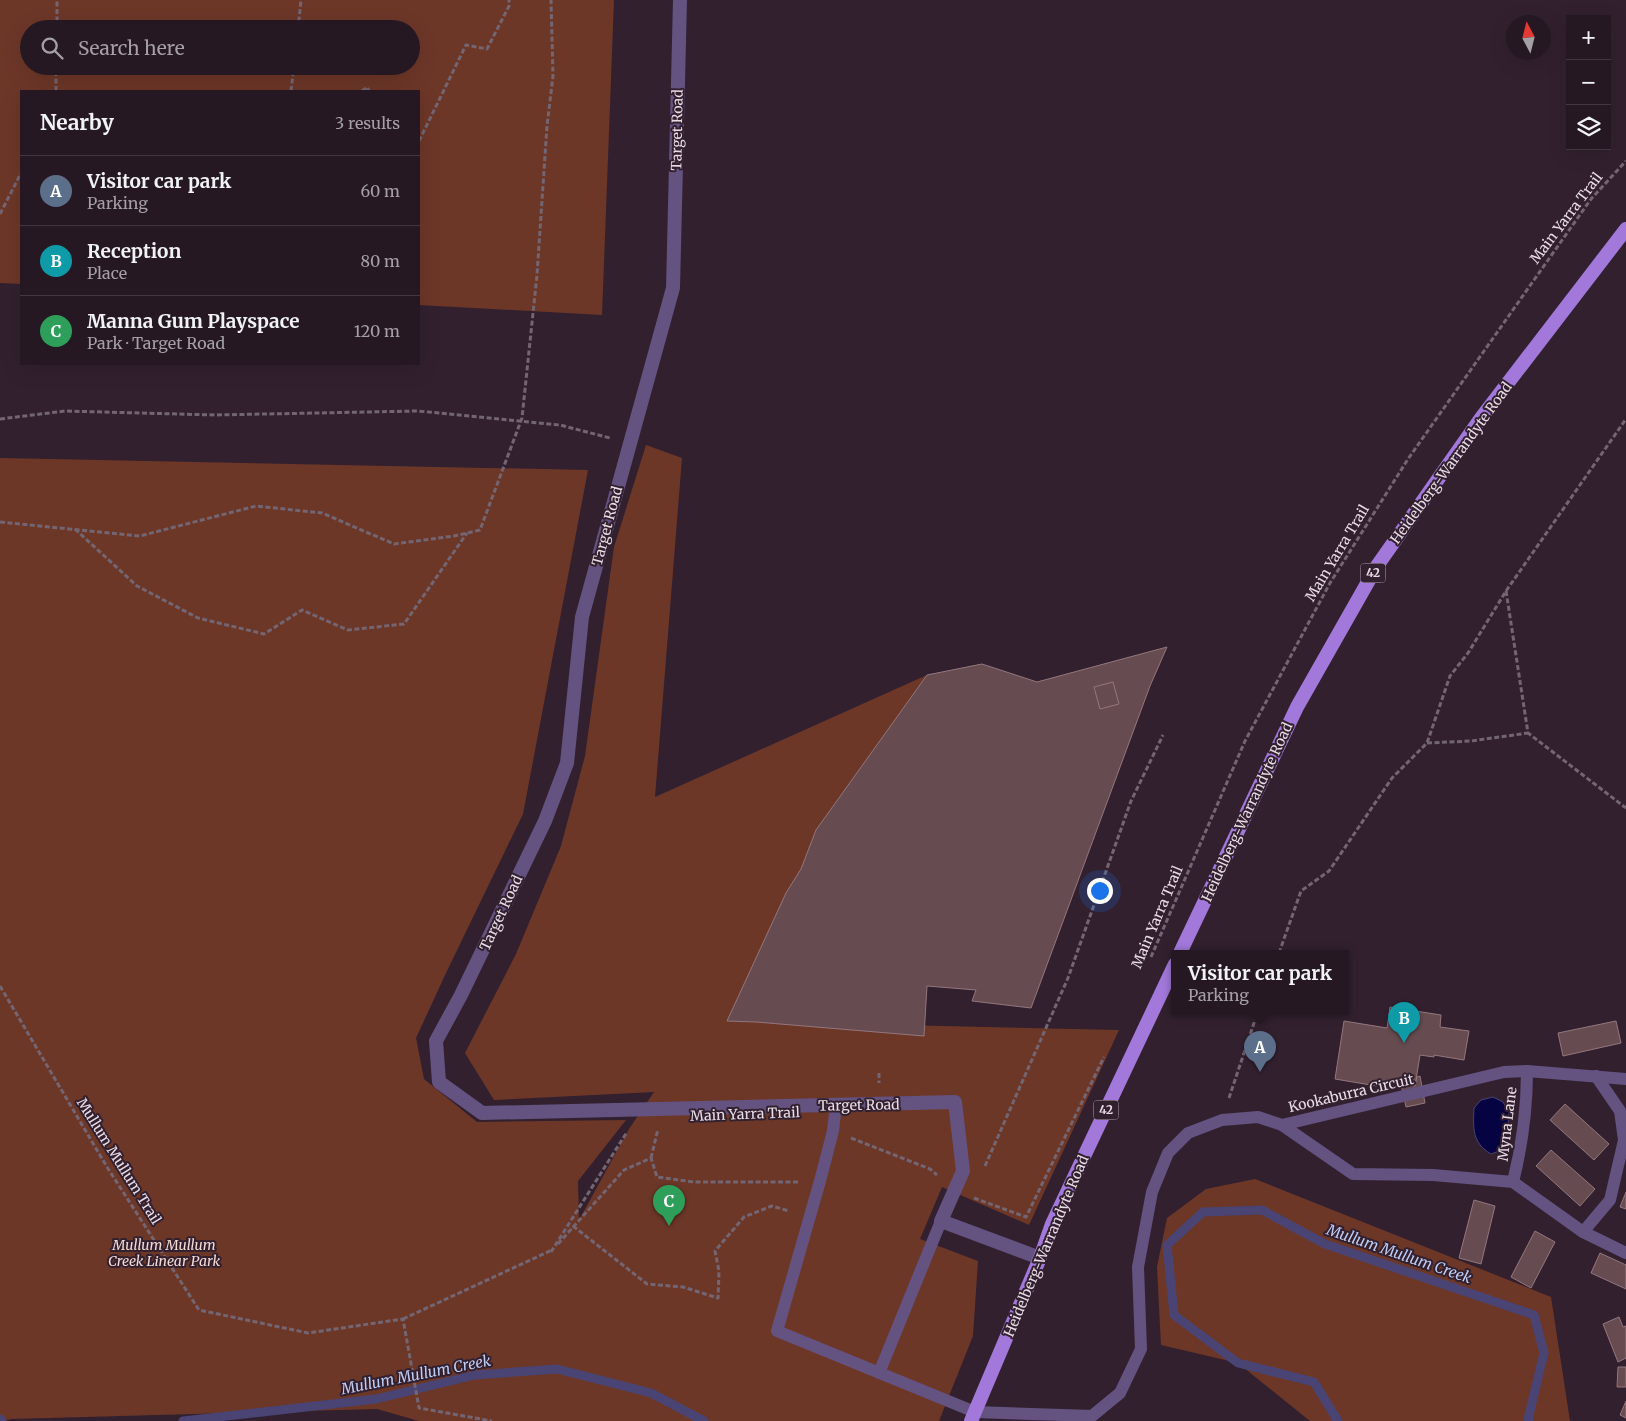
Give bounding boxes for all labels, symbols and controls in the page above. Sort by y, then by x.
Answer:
north arrow [1506,15,1551,60]
map controls [1566,15,1611,150]
button: + [1566,15,1611,60]
search box [20,20,420,75]
icon: search [38,34,66,62]
text: Search here [78,36,185,60]
button: − [1566,60,1611,105]
street label: Target Road [667,89,687,171]
button: layers [1566,105,1611,150]
text: Nearby [40,109,114,136]
text: 3 results [335,113,400,133]
street label: Main Yarra Trail [1526,168,1607,267]
text: Visitor car park [87,169,231,193]
text: A [50,181,62,201]
text: 60 m [360,181,400,201]
text: Parking [87,193,148,213]
text: Reception [87,239,181,263]
text: B [50,251,62,271]
text: 80 m [361,251,400,271]
text: Place [87,263,127,283]
text: Manna Gum Playspace [87,309,300,333]
text: C [51,321,61,341]
text: 120 m [354,321,400,341]
text: Park · Target Road [87,333,225,353]
street label: Heidelberg-Warrandyte Road [1386,378,1516,547]
street label: Target Road [588,484,626,568]
street label: Main Yarra Trail [1301,501,1373,605]
road number: 42 [1360,564,1386,582]
street label: Heidelberg-Warrandyte Road [1198,719,1297,904]
street label: Main Yarra Trail [1127,862,1187,971]
street label: Target Road [476,872,527,954]
your location [1087,878,1113,904]
popup [1171,950,1349,1015]
text: Visitor car park [1188,961,1332,985]
text: Parking [1188,985,1249,1005]
pin: B [1388,1002,1420,1043]
pin: A [1244,1031,1276,1072]
street label: Kookaburra Circuit [1287,1070,1416,1116]
street label: Myna Lane [1494,1086,1520,1162]
street label: Mullum Mullum Trail [73,1094,166,1228]
street label: Target Road [818,1095,900,1115]
road number: 42 [1094,1100,1118,1120]
street label: Main Yarra Trail [690,1103,801,1125]
street label: Heidelberg-Warrandyte Road [999,1152,1093,1340]
pin: C [653,1185,685,1226]
water label: Mullum Mullum Creek [1323,1219,1475,1288]
park label: Mullum Mullum Creek Linear Park [108,1236,220,1270]
water label: Mullum Mullum Creek [338,1351,493,1399]

